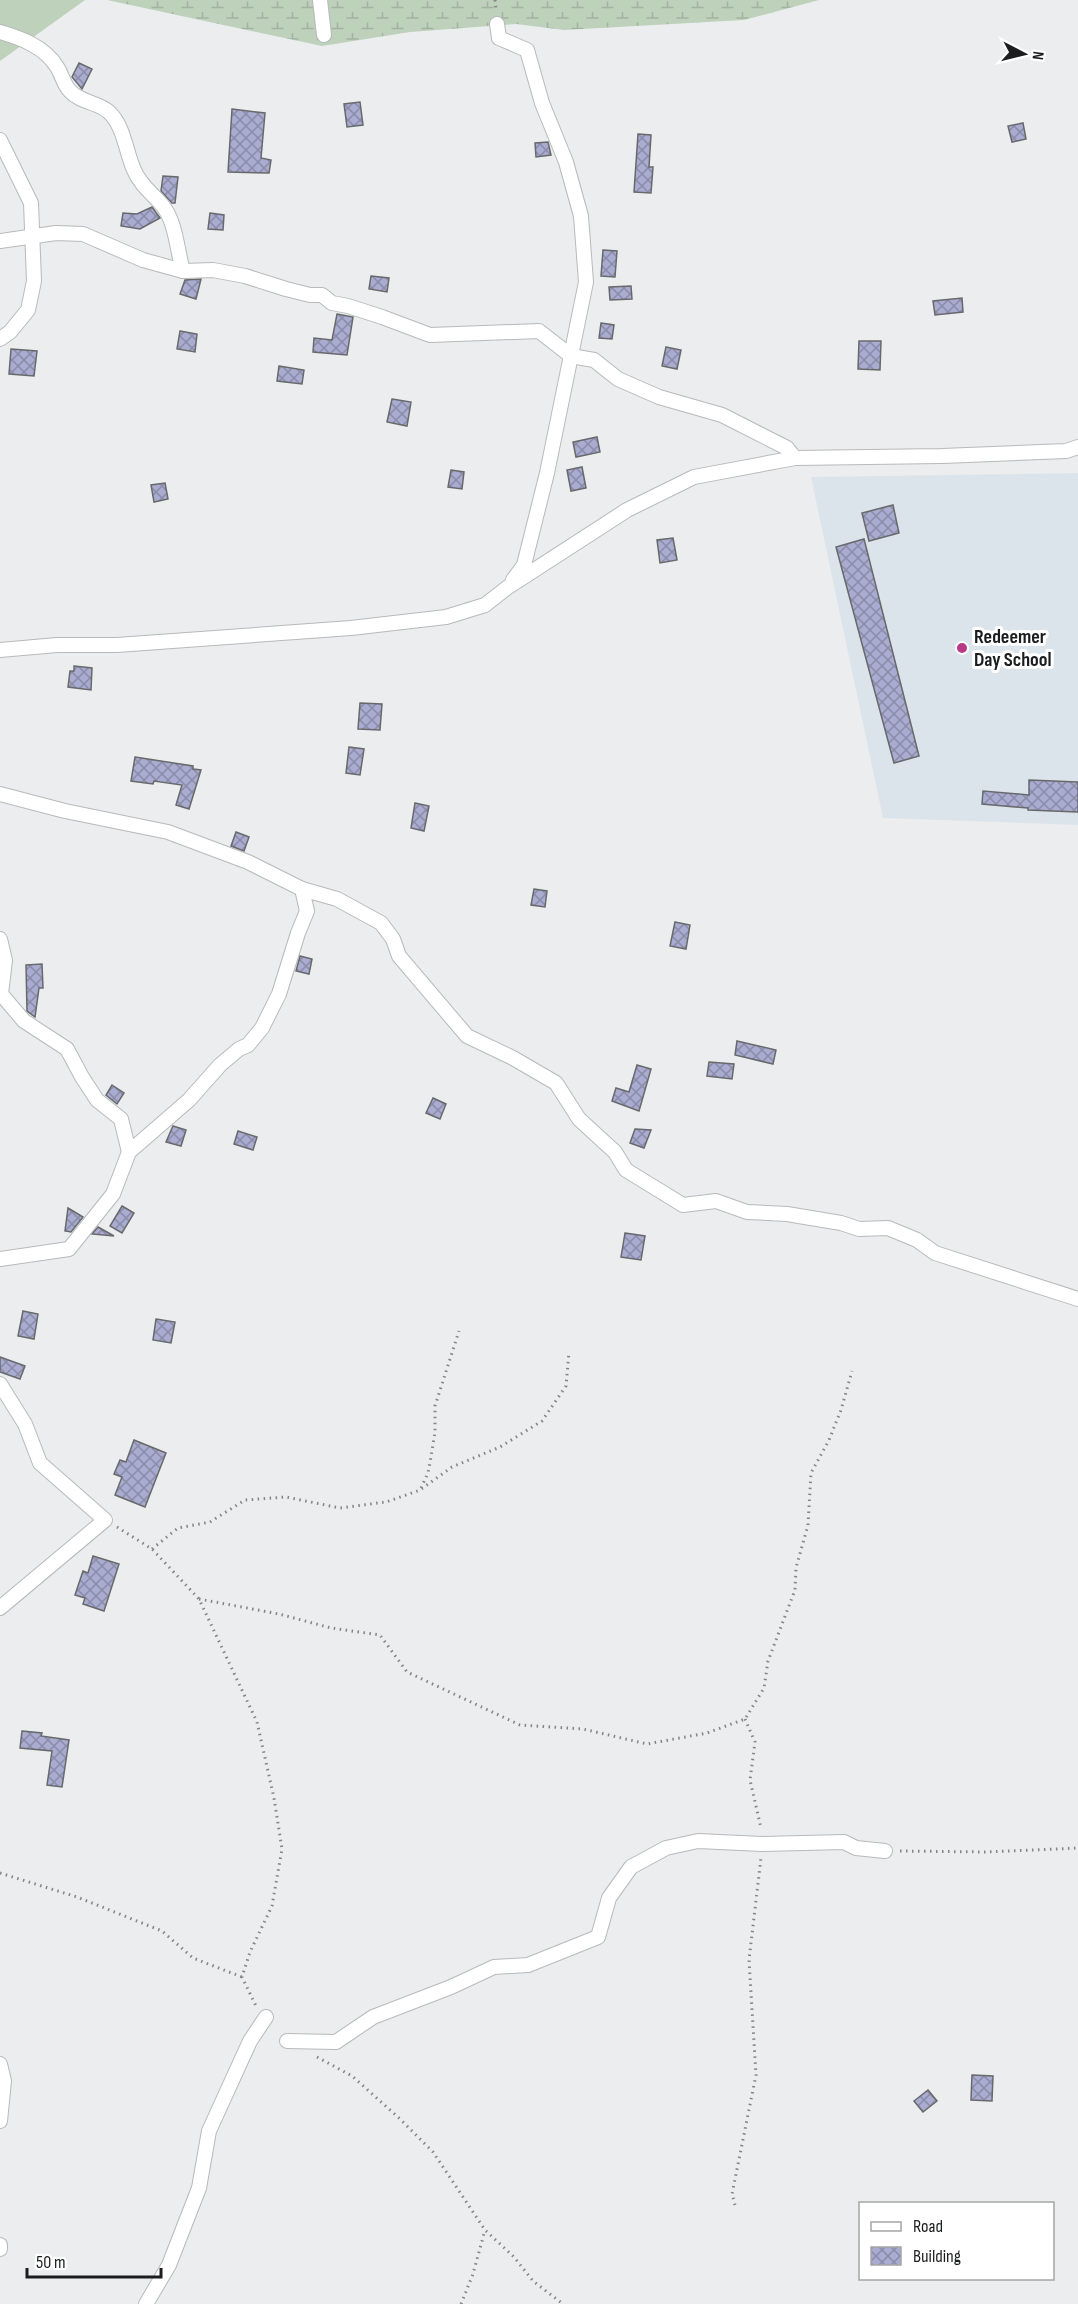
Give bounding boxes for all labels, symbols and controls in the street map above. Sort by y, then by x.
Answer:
north arrow [994,24,1054,84]
text: N [1027,50,1047,61]
place label: Redeemer Day School [974,625,1052,672]
marker: Redeemer Day School [955,641,969,655]
legend [859,2202,1054,2280]
text: Road [913,2216,943,2237]
scale bar [27,2241,160,2279]
text: Building [913,2246,961,2267]
text: 50 m [36,2252,66,2273]

